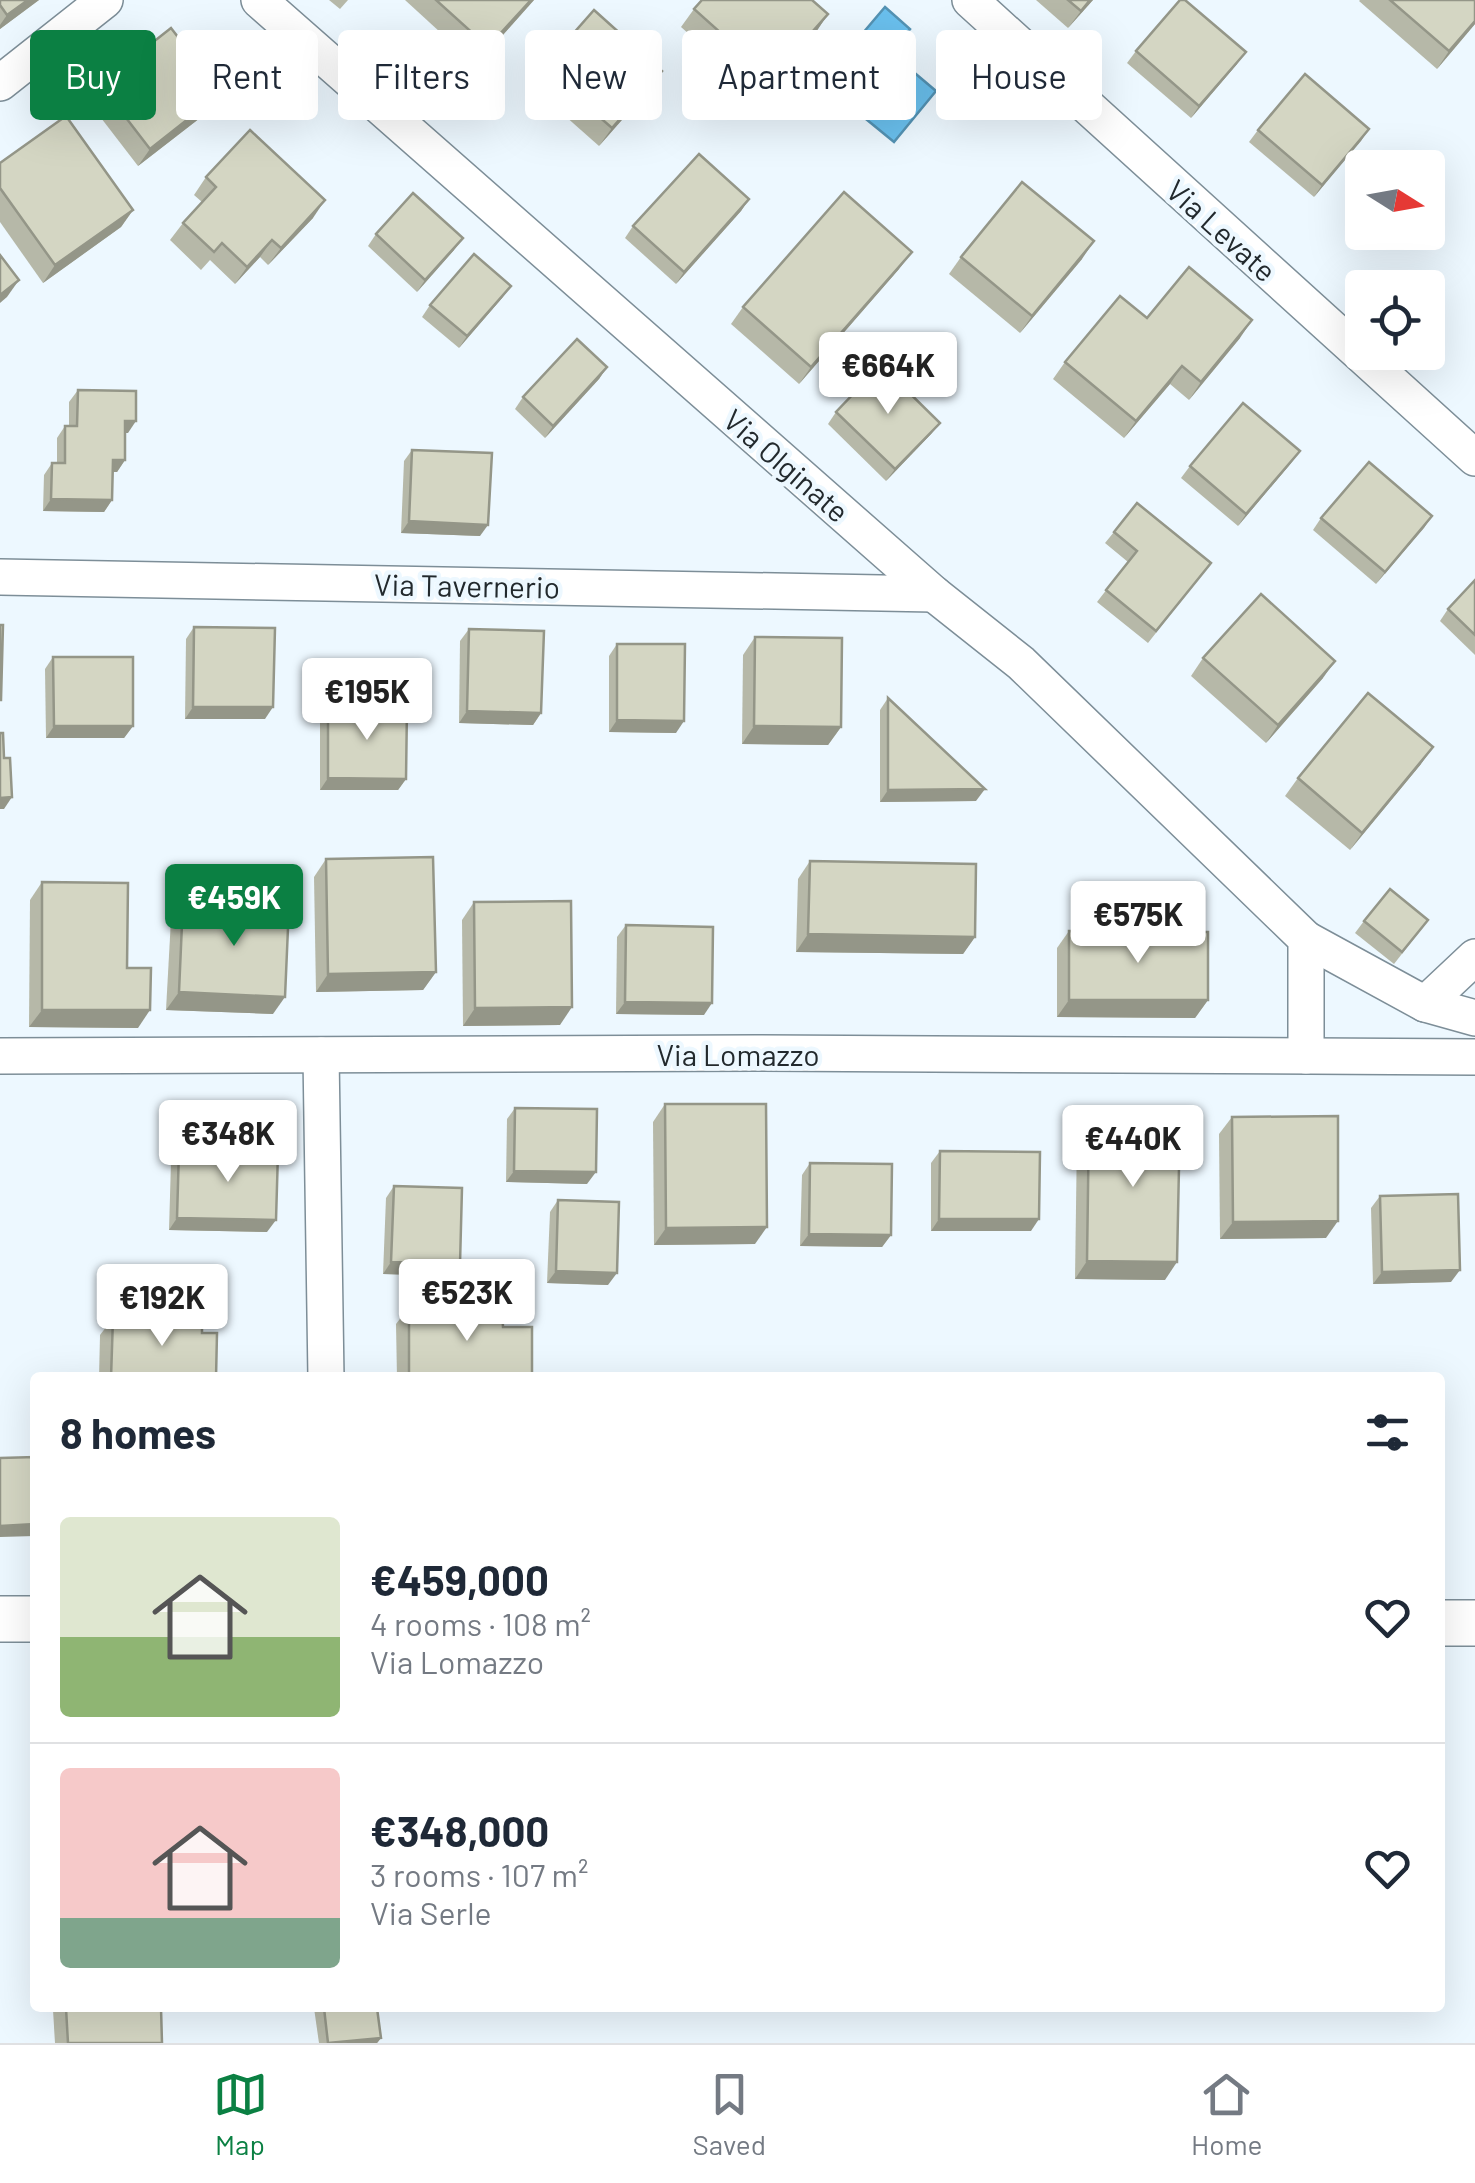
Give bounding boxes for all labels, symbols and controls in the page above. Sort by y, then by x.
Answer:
chip: Buy [30,30,156,120]
chip: Rent [176,30,318,120]
chip: Filters [338,30,505,120]
chip: New [525,30,662,120]
chip: Apartment [682,30,916,120]
chip: House [936,30,1102,120]
north arrow [1345,150,1445,250]
map controls [1345,150,1445,370]
street label: Via Levate [1160,171,1284,289]
button: locate [1345,270,1445,370]
pin: €664K [818,332,958,417]
text: €664K [841,345,935,383]
street label: Via Olginate [717,401,857,529]
street label: Via Tavernerio [374,565,560,605]
pin: €195K [297,658,437,743]
text: €195K [324,671,410,709]
pin: €459K [164,864,304,949]
text: €459K [187,877,281,915]
pin: €575K [1068,881,1208,966]
text: €575K [1093,894,1183,932]
street label: Via Lomazzo [656,1036,820,1072]
pin: €348K [158,1100,298,1185]
pin: €440K [1063,1105,1203,1190]
text: €348K [181,1113,275,1151]
text: €440K [1084,1118,1182,1156]
pin: €523K [397,1259,537,1344]
pin: €192K [92,1264,232,1349]
text: €523K [421,1272,513,1310]
text: €192K [119,1277,205,1315]
icon: filters [1360,1405,1415,1460]
text: 8 homes [60,1407,216,1457]
text: €459,000 [370,1554,549,1604]
icon: home [140,1557,260,1677]
icon: heart [1360,1590,1415,1645]
text: 4 rooms · 108 m² [370,1604,591,1642]
text: Via Lomazzo [370,1642,544,1680]
text: €348,000 [370,1805,549,1855]
icon: home [140,1808,260,1928]
icon: heart [1360,1841,1415,1896]
text: 3 rooms · 107 m² [370,1855,588,1893]
text: Via Serle [370,1893,492,1931]
tab: Map [213,2067,268,2161]
tab: Saved [693,2067,766,2161]
tab: Home [1191,2067,1262,2161]

